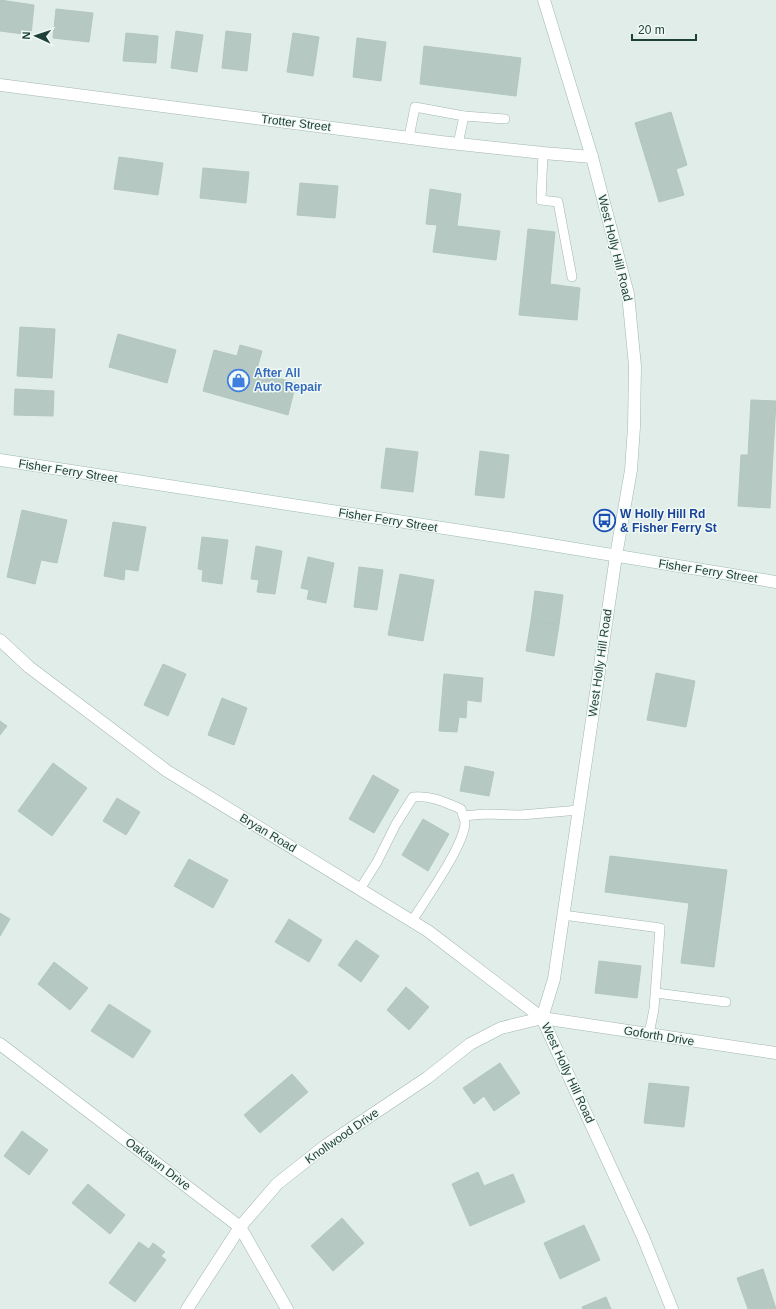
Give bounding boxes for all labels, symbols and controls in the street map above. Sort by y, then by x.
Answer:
north arrow [16,16,56,56]
scale bar [632,16,696,42]
text: 20 m [638,23,665,37]
text: N [20,31,32,40]
street label: Trotter Street [260,112,332,134]
street label: West Holly Hill Road [595,193,635,303]
place label: After All Auto Repair [254,366,322,394]
shop icon: After All Auto Repair [225,367,251,393]
street label: Fisher Ferry Street [18,456,119,486]
street label: Fisher Ferry Street [338,505,439,535]
place label: W Holly Hill Rd & Fisher Ferry St [620,507,717,535]
bus stop icon: W Holly Hill Rd & Fisher Ferry St [592,508,618,534]
street label: Fisher Ferry Street [658,556,759,586]
street label: West Holly Hill Road [585,608,615,718]
street label: Bryan Road [237,811,299,855]
street label: West Holly Hill Road [539,1021,597,1125]
street label: Goforth Drive [623,1024,696,1049]
street label: Knollwood Drive [302,1105,382,1167]
street label: Oaklawn Drive [123,1135,194,1193]

